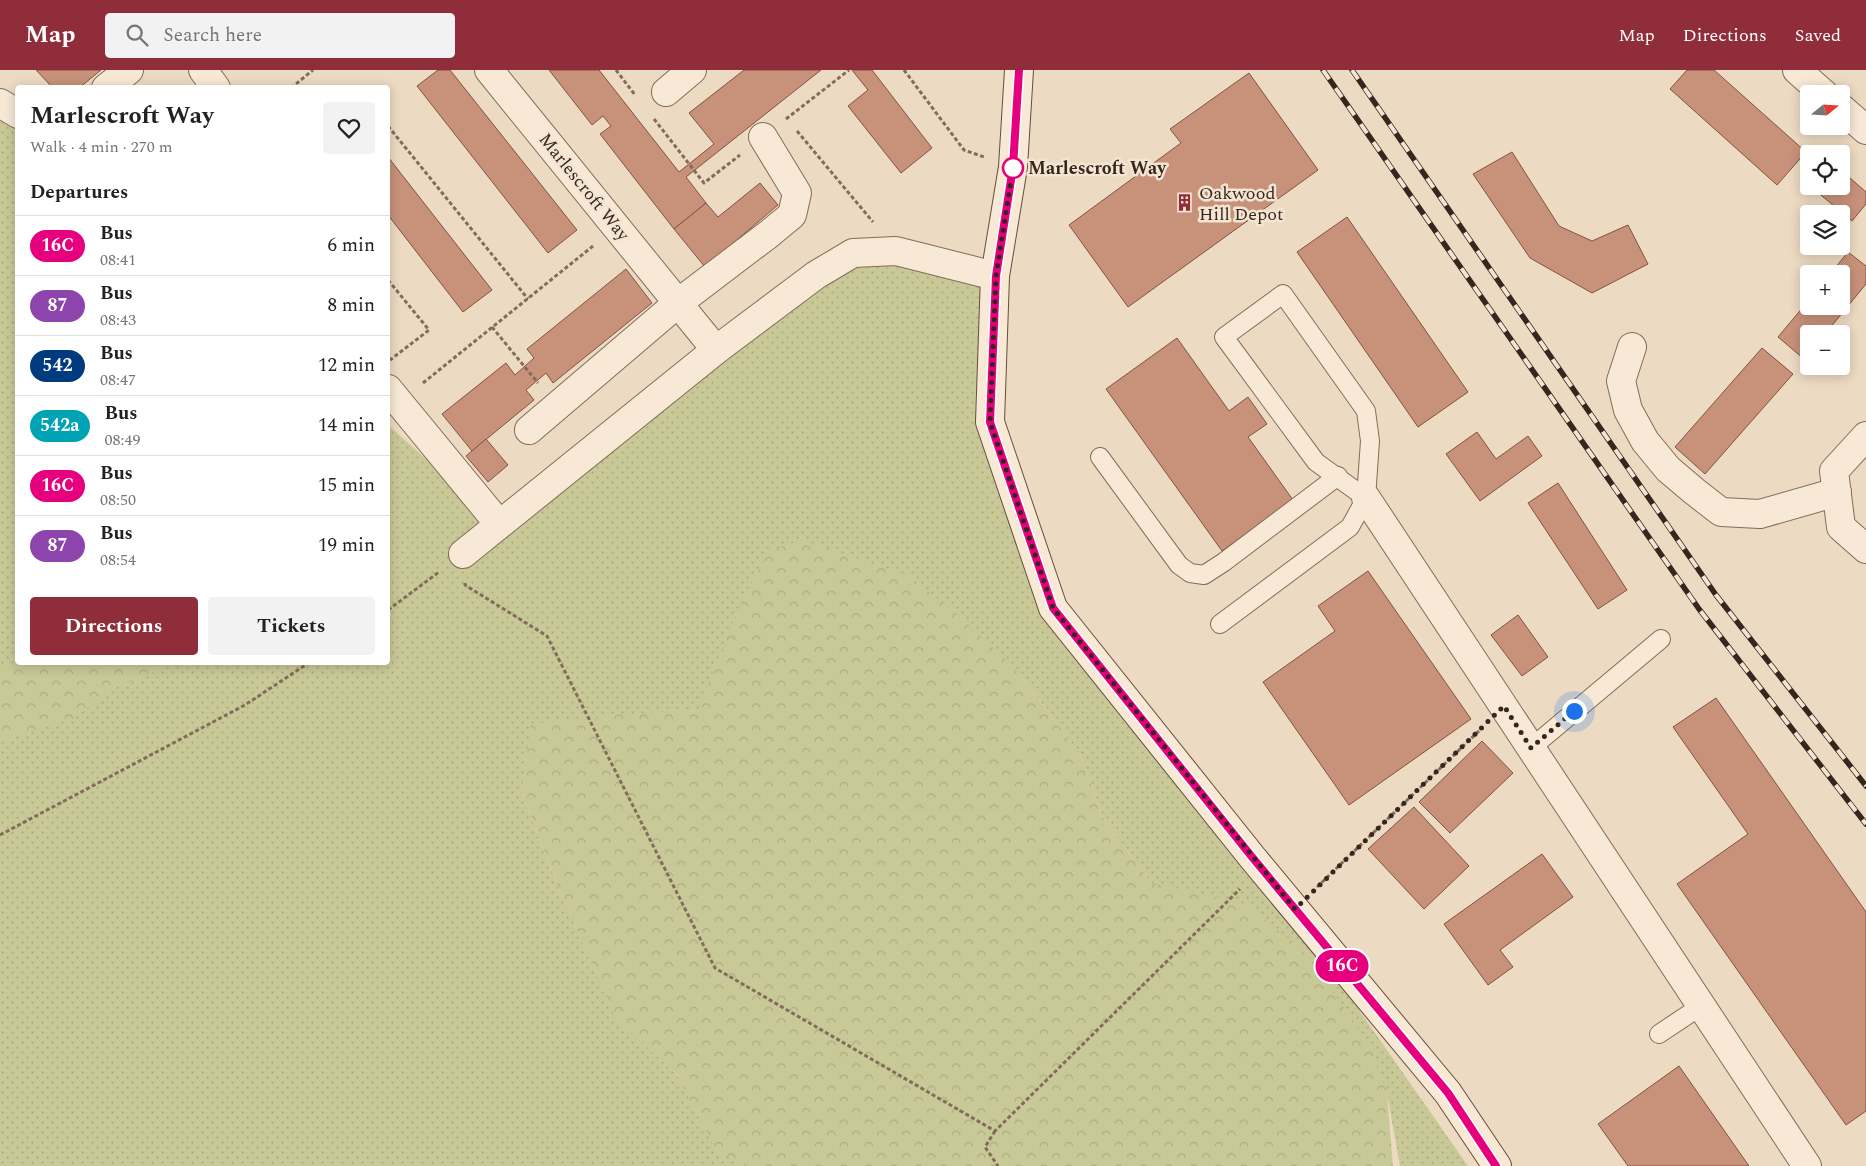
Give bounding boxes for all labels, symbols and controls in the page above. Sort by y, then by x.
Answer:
search box [105,13,455,58]
text: Map [25,17,75,53]
icon: search [123,21,151,49]
text: Search here [163,21,262,50]
text: Map [1619,22,1655,49]
text: Directions [1683,22,1767,49]
text: Saved [1795,22,1841,49]
north arrow [1800,85,1850,135]
map controls [1800,85,1850,375]
text: Marlescroft Way [30,98,214,134]
button: heart [323,102,375,154]
street label: Marlescroft Way [532,127,637,248]
text: Walk · 4 min · 270 m [30,135,173,159]
button: locate [1800,145,1850,195]
place label: Marlescroft Way [1028,155,1167,182]
marker: Marlescroft Way [1002,157,1024,179]
text: Departures [30,178,128,207]
place label: Oakwood Hill Depot [1199,180,1283,228]
building icon: Oakwood Hill Depot [1175,193,1195,213]
button: layers [1800,205,1850,255]
text: Bus [100,219,133,248]
text: 6 min [327,231,375,260]
text: 16C [41,232,74,259]
text: 08:41 [100,248,136,272]
button: + [1800,265,1850,315]
text: Bus [100,279,133,308]
text: 8 min [327,291,375,320]
text: 87 [47,292,68,319]
text: 08:43 [100,308,136,332]
button: − [1800,325,1850,375]
text: Bus [100,339,133,368]
text: 12 min [318,351,375,380]
text: 542 [42,352,73,379]
text: 08:47 [100,368,136,392]
text: Bus [105,399,138,428]
text: 14 min [318,411,375,440]
text: 542a [40,412,80,439]
text: 08:49 [105,428,141,452]
text: Bus [100,459,133,488]
text: 15 min [318,471,375,500]
text: 16C [41,472,74,499]
text: 08:50 [100,488,136,512]
text: Bus [100,519,133,548]
text: 19 min [318,531,375,560]
text: 87 [47,532,68,559]
text: 08:54 [100,548,136,572]
button: Directions [30,597,198,655]
button: Tickets [208,597,375,655]
your location [1562,699,1587,724]
line badge: 16C [1313,950,1371,982]
text: 16C [1326,952,1359,979]

